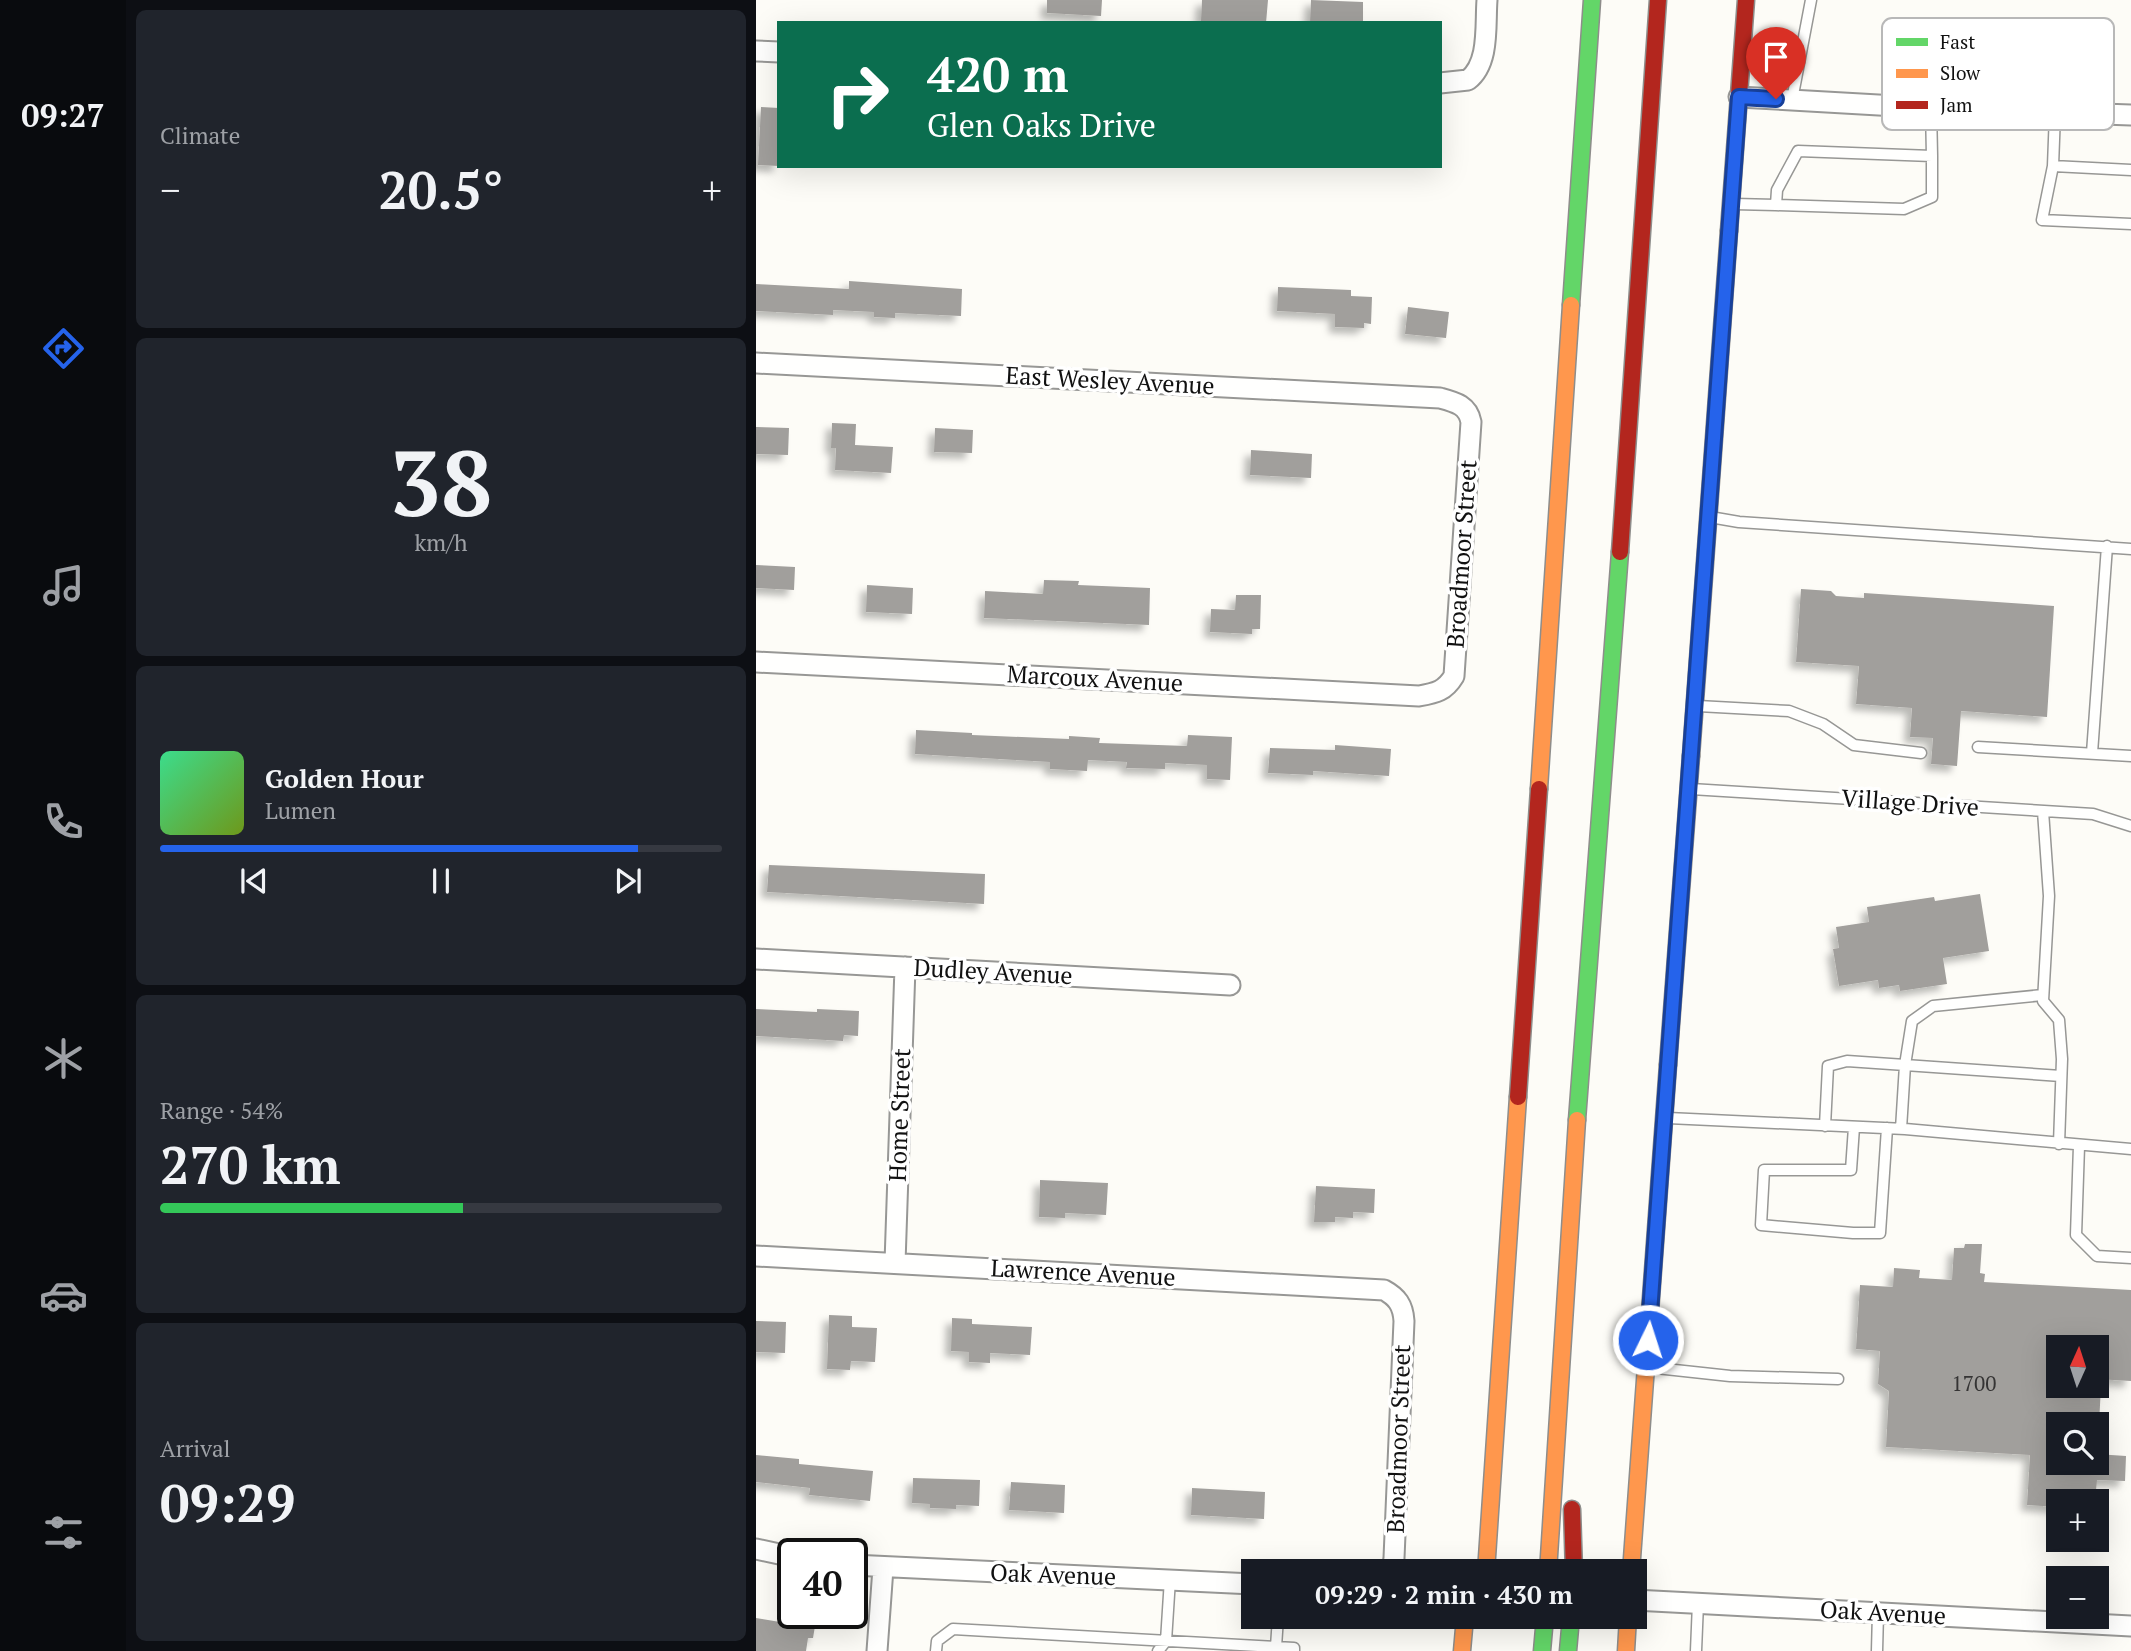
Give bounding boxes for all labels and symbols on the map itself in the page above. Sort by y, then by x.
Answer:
legend [1882,18,2114,130]
pin [1746,27,1806,99]
text: Fast [1940,29,1975,54]
text: Slow [1940,60,1981,85]
text: Jam [1940,92,1973,117]
street label: East Wesley Avenue [1005,359,1215,401]
street label: Broadmoor Street [1438,458,1484,649]
street label: Marcoux Avenue [1006,657,1184,699]
street label: Village Drive [1840,781,1980,823]
street label: Dudley Avenue [913,951,1073,991]
street label: Home Street [881,1048,917,1182]
street label: Lawrence Avenue [990,1251,1176,1293]
position arrow [1611,1303,1685,1377]
north arrow [2046,1335,2109,1398]
street label: Broadmoor Street [1379,1344,1417,1534]
house number: 1700 [1952,1369,1996,1397]
speed limit sign: 40 [777,1538,868,1629]
street label: Oak Avenue [989,1556,1117,1592]
street label: Oak Avenue [1819,1593,1947,1631]

